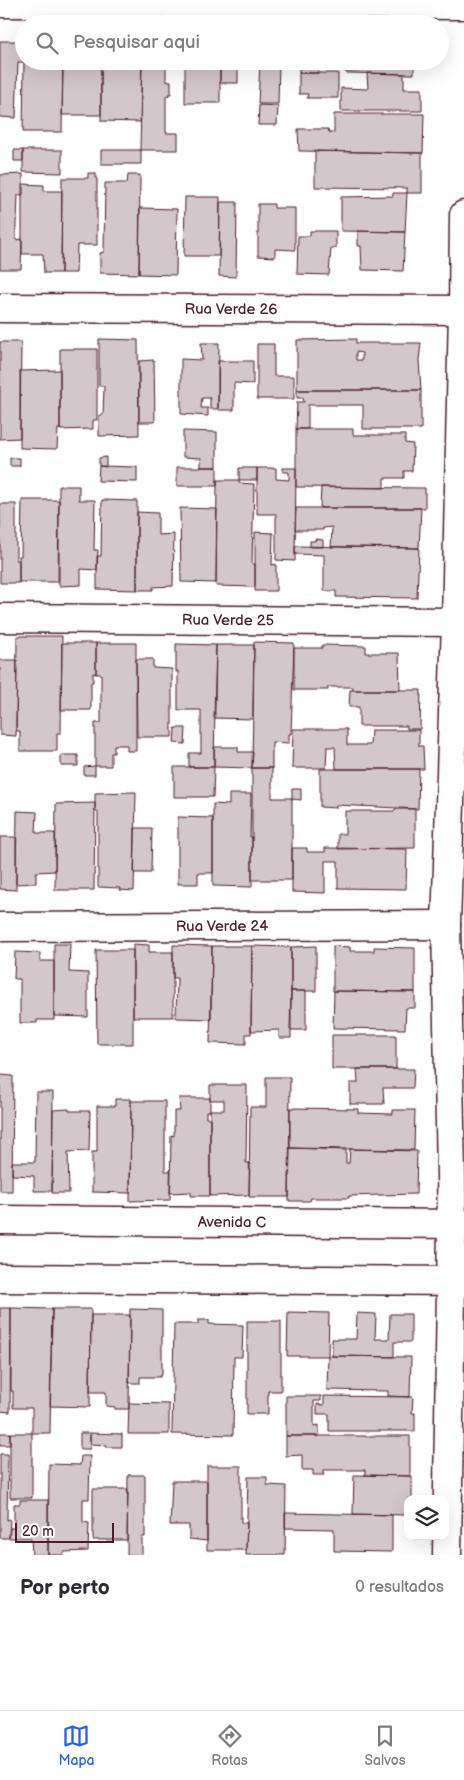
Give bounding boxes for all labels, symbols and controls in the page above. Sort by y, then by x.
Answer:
search box [15,15,449,70]
icon: search [33,29,61,57]
text: Pesquisar aqui [73,31,200,54]
street label: Rua Verde 26 [185,299,277,319]
street label: Rua Verde 25 [182,610,274,630]
street label: Rua Verde 24 [176,916,268,936]
street label: Avenida C [198,1212,267,1232]
map controls [404,1495,449,1540]
button: layers [404,1495,449,1540]
scale bar [15,1520,114,1543]
text: 20 m [22,1523,54,1540]
text: Por perto [20,1575,110,1600]
text: 0 resultados [355,1578,444,1597]
tab: Mapa [58,1722,94,1769]
tab: Rotas [211,1722,248,1769]
tab: Salvos [365,1722,406,1769]

